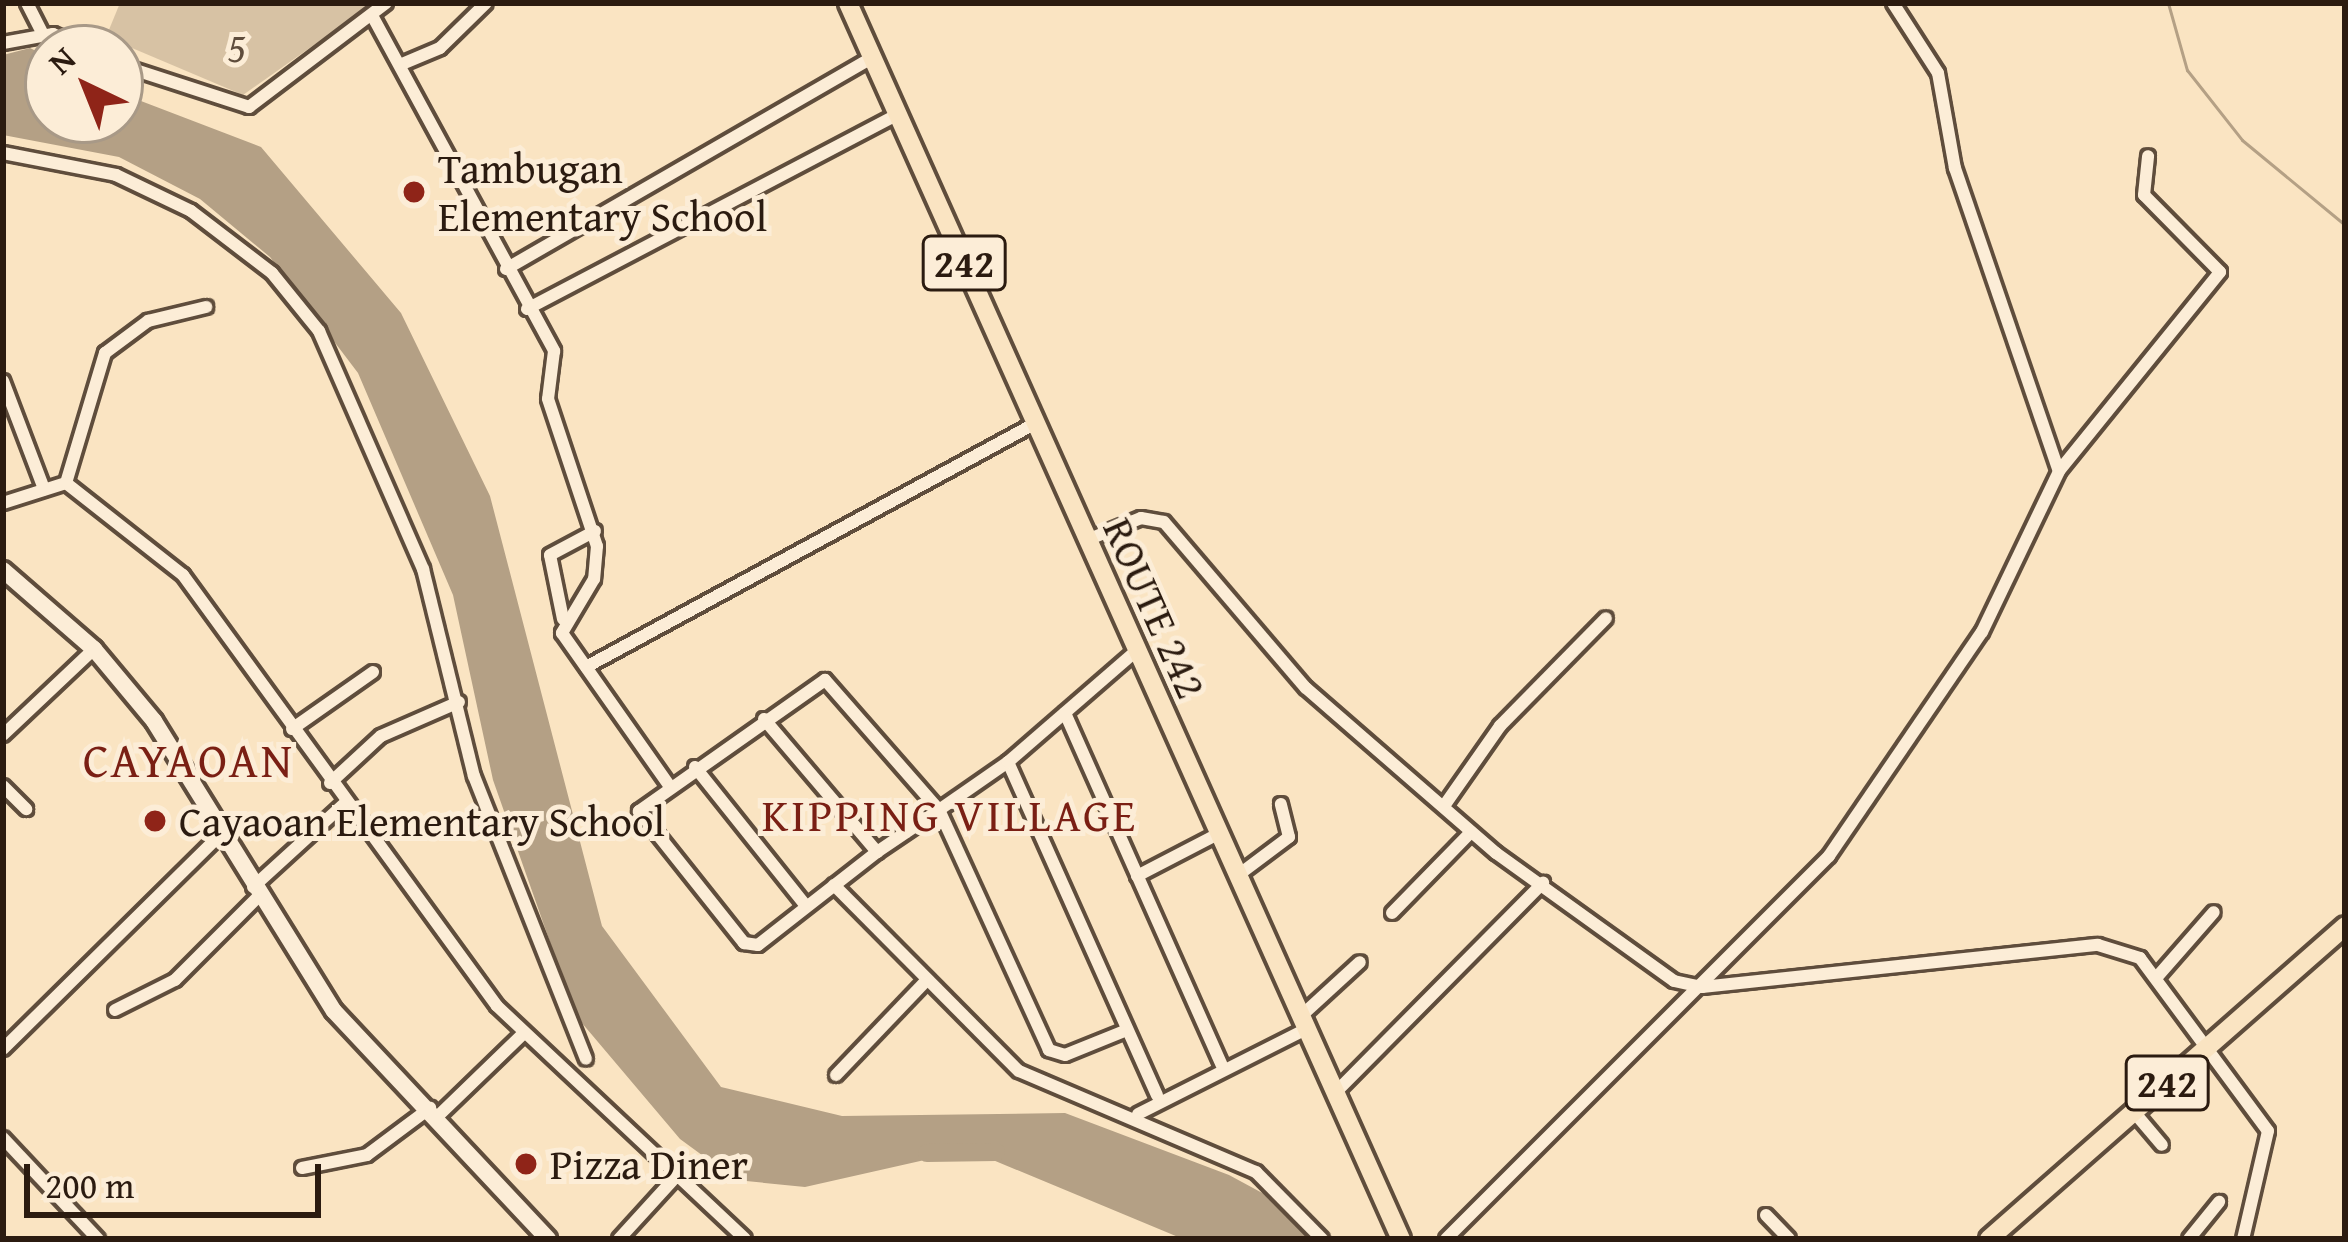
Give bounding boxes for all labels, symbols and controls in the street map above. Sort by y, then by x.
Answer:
park label: 5 [228,22,246,72]
north arrow [24,24,144,144]
text: N [37,35,86,85]
place label: Tambugan Elementary School [438,143,767,242]
marker: Tambugan Elementary School [401,179,427,205]
road number: 242 [919,230,1009,296]
street label: ROUTE 242 [1093,510,1217,706]
district label: CAYAOAN [83,731,295,789]
district label: KIPPING VILLAGE [762,788,1138,842]
place label: Cayaoan Elementary School [179,796,665,846]
marker: Cayaoan Elementary School [142,808,168,834]
road number: 242 [2122,1050,2212,1116]
place label: Pizza Diner [550,1139,748,1189]
scale bar [30,1140,327,1214]
marker: Pizza Diner [513,1151,539,1177]
text: 200 m [45,1158,134,1211]

